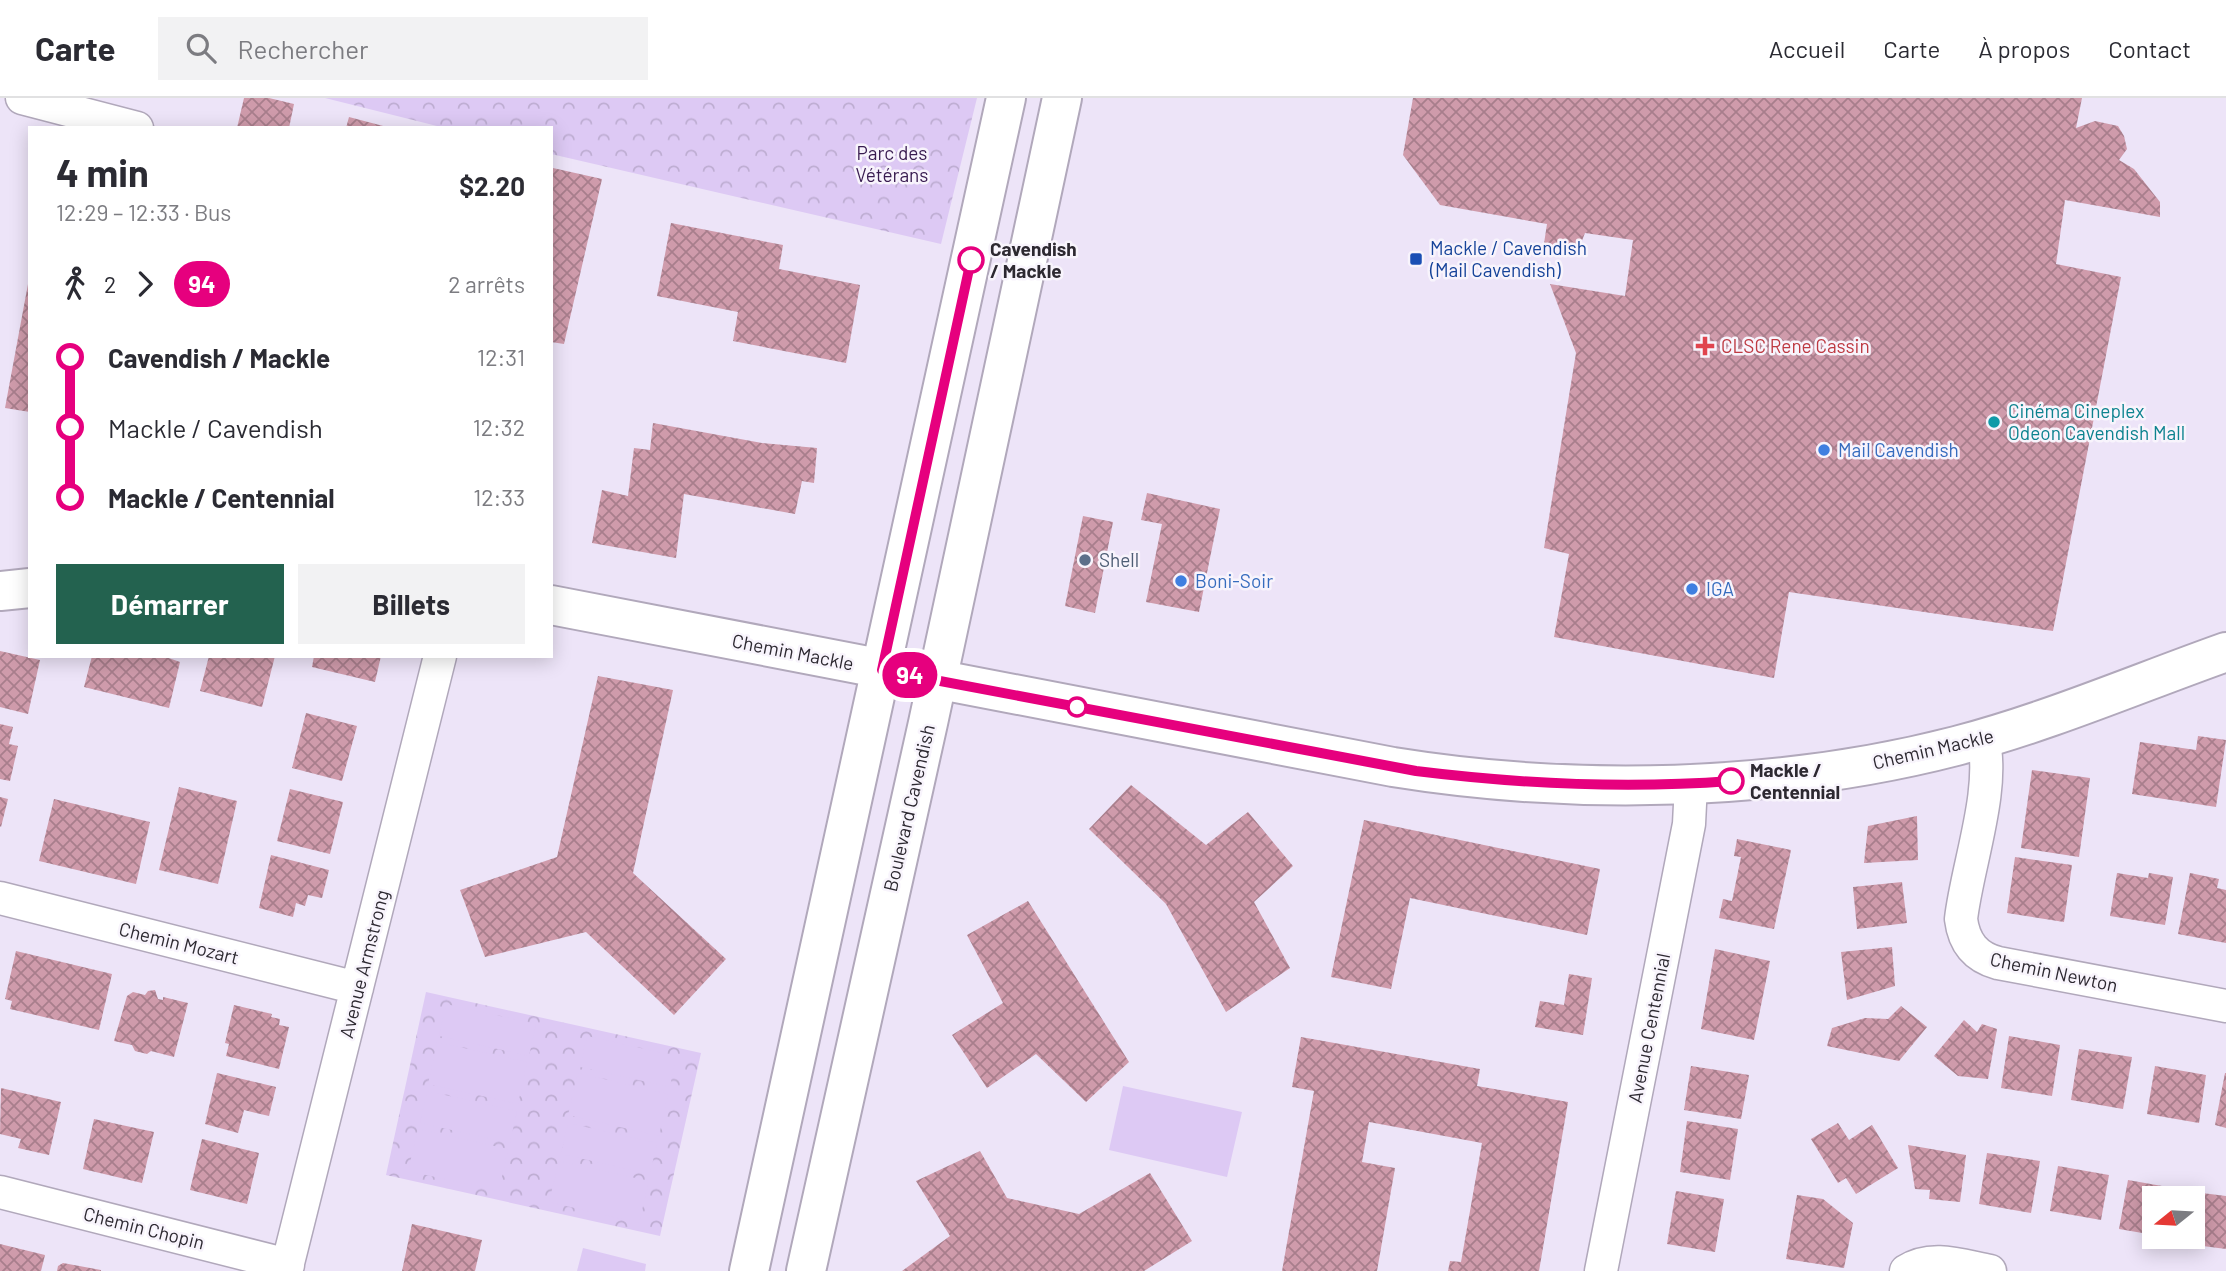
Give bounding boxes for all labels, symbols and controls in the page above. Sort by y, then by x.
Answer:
search box [158,17,648,80]
text: Carte [35,28,116,68]
icon: search [182,29,220,67]
text: Rechercher [238,33,368,64]
text: Accueil [1769,34,1845,63]
text: Carte [1883,34,1940,63]
text: À propos [1978,34,2070,63]
text: Contact [2108,34,2191,63]
park label: Parc des Vétérans [856,141,928,186]
text: 4 min [56,149,149,195]
text: $2.20 [459,170,525,201]
text: 12:29 – 12:33 · Bus [56,198,231,226]
place label: Mackle / Cavendish (Mail Cavendish) [1429,236,1587,281]
place label: Cavendish / Mackle [990,237,1077,282]
marker: Cavendish / Mackle [958,247,984,273]
marker: Mackle / Cavendish (Mail Cavendish) [1408,251,1424,267]
icon: walk [56,265,94,303]
icon: forward [126,265,164,303]
text: 94 [188,269,216,298]
text: 2 [104,270,116,298]
text: 2 arrêts [448,270,525,298]
place label: CLSC Rene Cassin [1721,334,1870,357]
marker: CLSC Rene Cassin [1695,336,1715,356]
text: Cavendish / Mackle [108,342,330,373]
text: 12:31 [477,343,525,371]
place label: Cinéma Cineplex Odeon Cavendish Mall [2008,399,2185,444]
text: Mackle / Cavendish [108,412,323,443]
text: 12:32 [473,413,525,441]
marker: Cinéma Cineplex Odeon Cavendish Mall [1986,414,2002,430]
place label: Mail Cavendish [1838,438,1959,461]
marker: Mail Cavendish [1816,442,1832,458]
text: Mackle / Centennial [108,482,335,513]
text: 12:33 [473,483,525,511]
place label: Shell [1099,548,1139,571]
marker: Shell [1077,552,1093,568]
button: Démarrer [56,564,284,644]
button: Billets [298,564,525,644]
place label: Boni-Soir [1195,569,1273,592]
marker: Boni-Soir [1173,573,1189,589]
place label: IGA [1706,577,1734,600]
marker: IGA [1684,581,1700,597]
street label: Chemin Mackle [730,628,856,675]
line badge: 94 [878,652,942,698]
text: 94 [896,660,924,689]
unlabelled marker [1067,697,1087,717]
street label: Boulevard Cavendish [878,722,939,894]
street label: Chemin Mackle [1870,723,1996,774]
place label: Mackle / Centennial [1750,758,1840,803]
marker: Mackle / Centennial [1718,768,1744,794]
street label: Avenue Armstrong [334,887,393,1040]
street label: Chemin Mozart [117,917,241,969]
street label: Chemin Newton [1988,947,2120,996]
street label: Avenue Centennial [1623,951,1674,1105]
north arrow [2142,1186,2205,1250]
map controls [2142,1186,2205,1249]
street label: Chemin Chopin [81,1201,207,1254]

